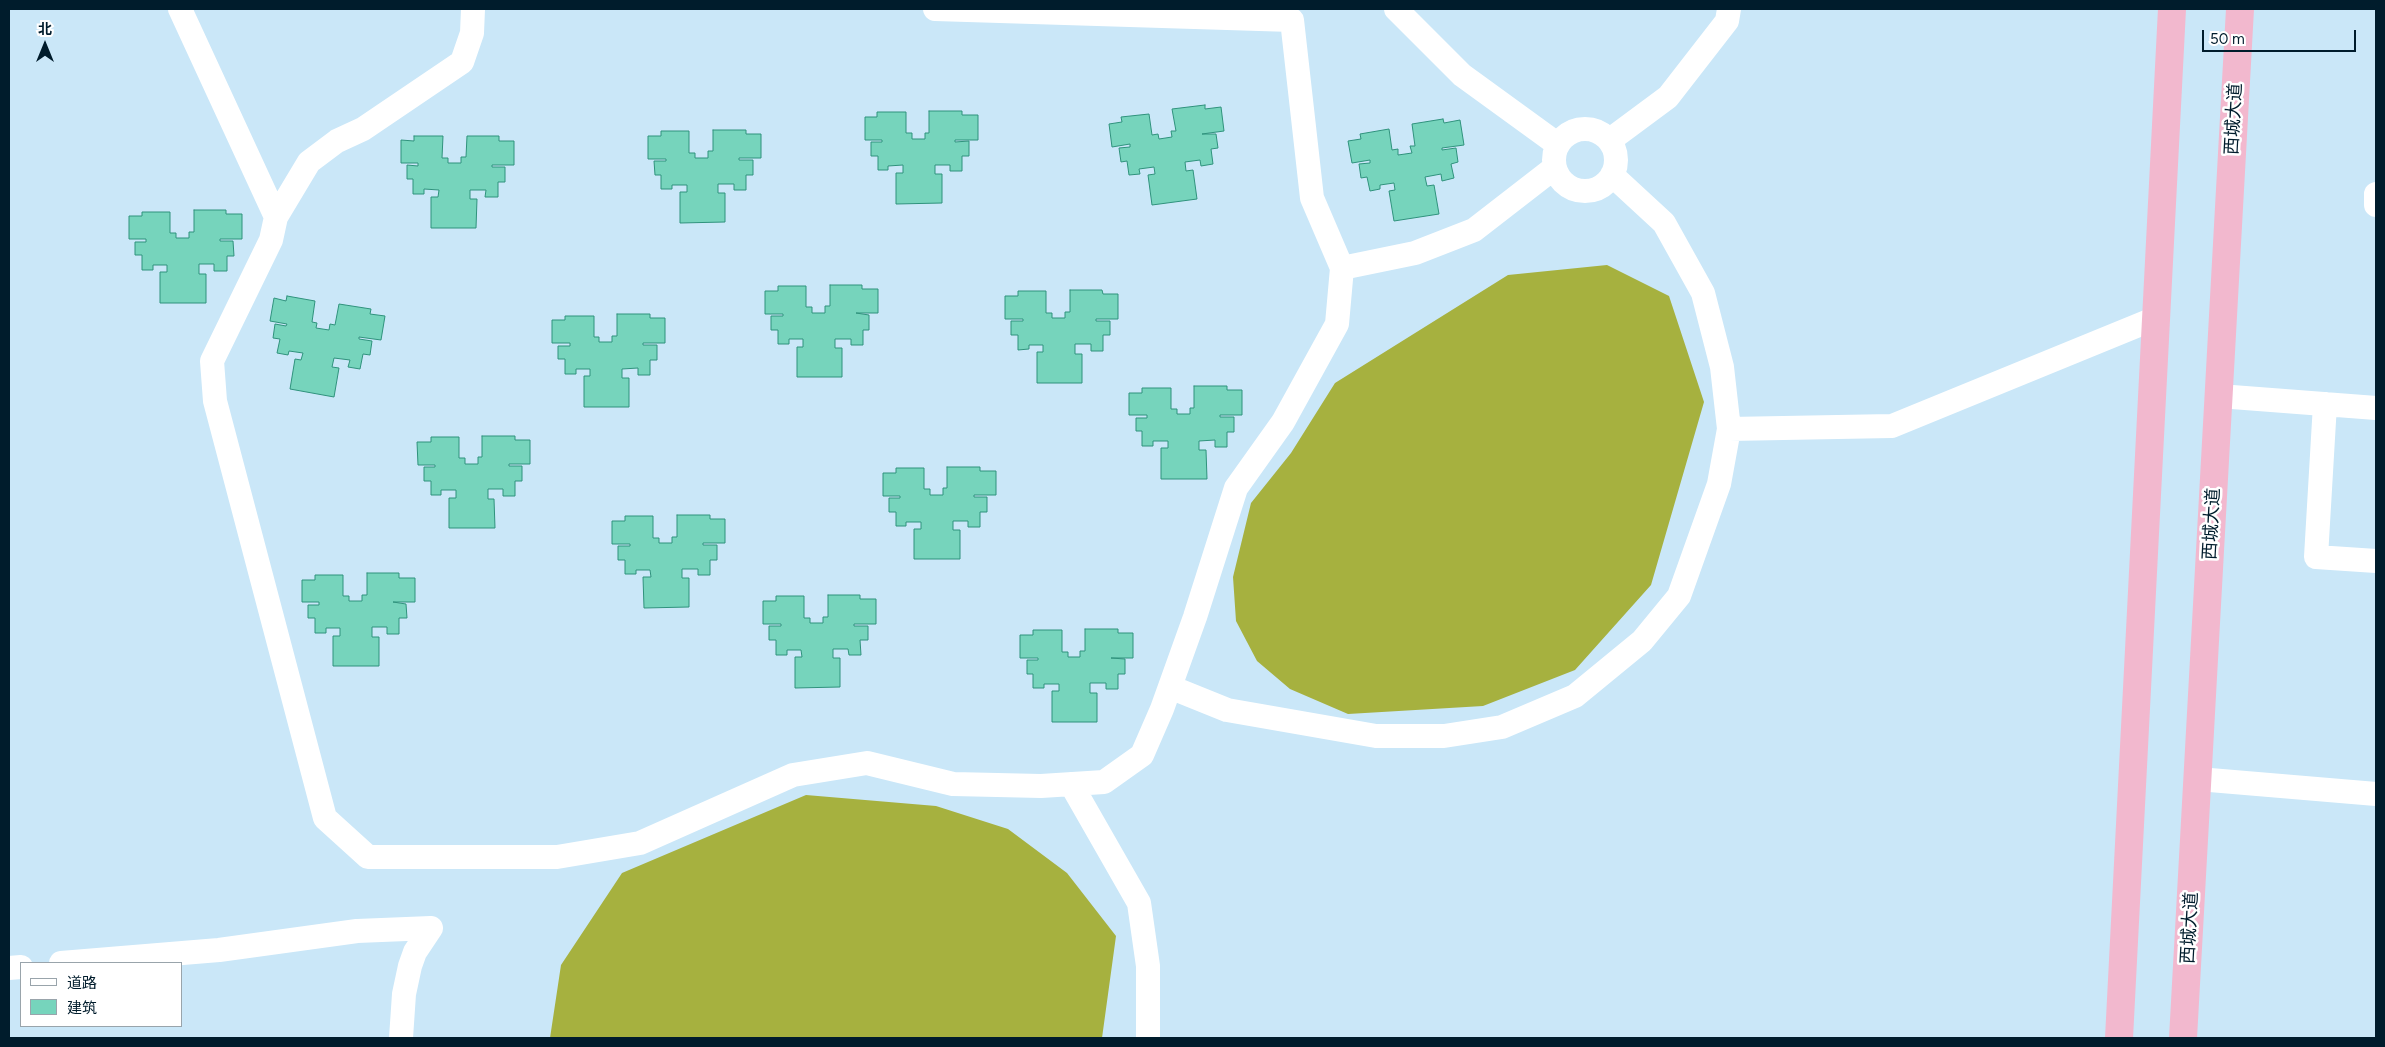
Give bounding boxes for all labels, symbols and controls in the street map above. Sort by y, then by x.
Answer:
north arrow [20,20,70,70]
scale bar [2205,20,2359,52]
text: 北 [38,21,52,38]
text: 50 m [2210,30,2245,48]
street label: 西城大道 [2221,82,2247,156]
street label: 西城大道 [2199,487,2225,561]
street label: 西城大道 [2177,891,2203,965]
legend [20,962,182,1027]
text: 道路 [67,974,97,992]
text: 建筑 [67,999,97,1017]

